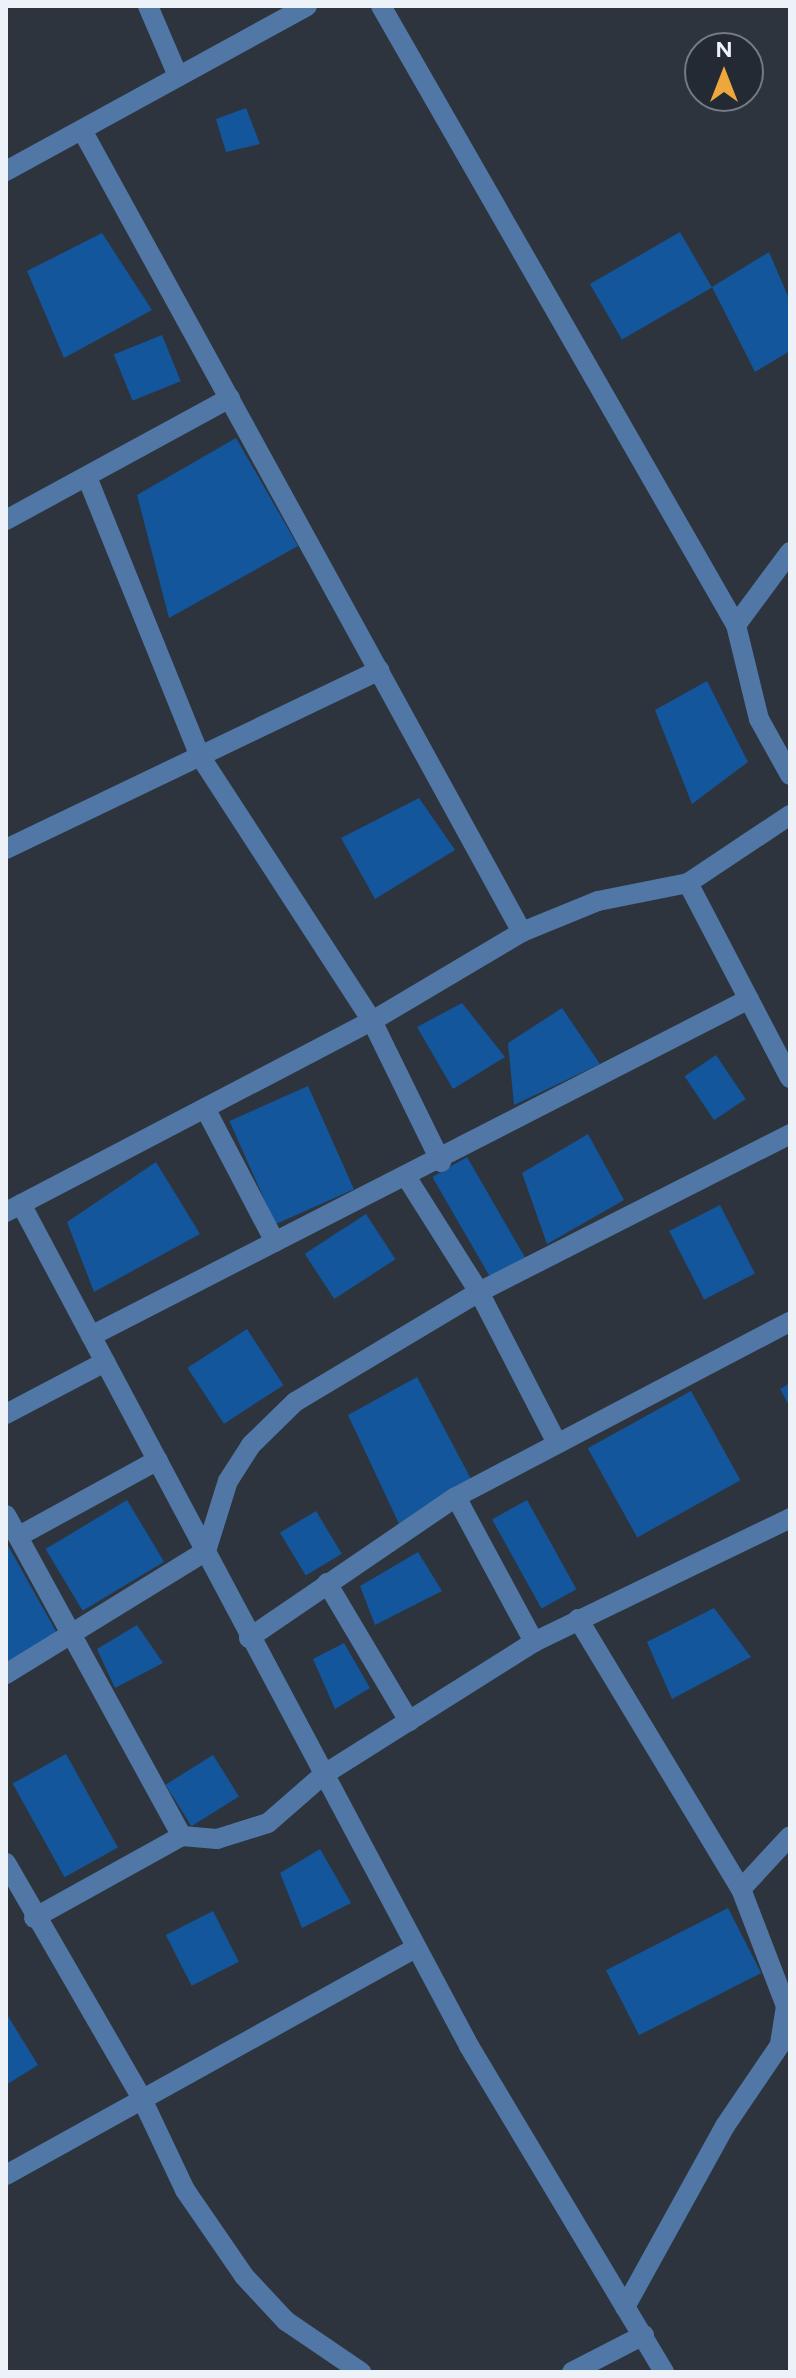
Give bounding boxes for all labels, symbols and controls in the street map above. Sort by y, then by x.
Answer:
north arrow [684,32,764,112]
text: N [715,36,733,63]

